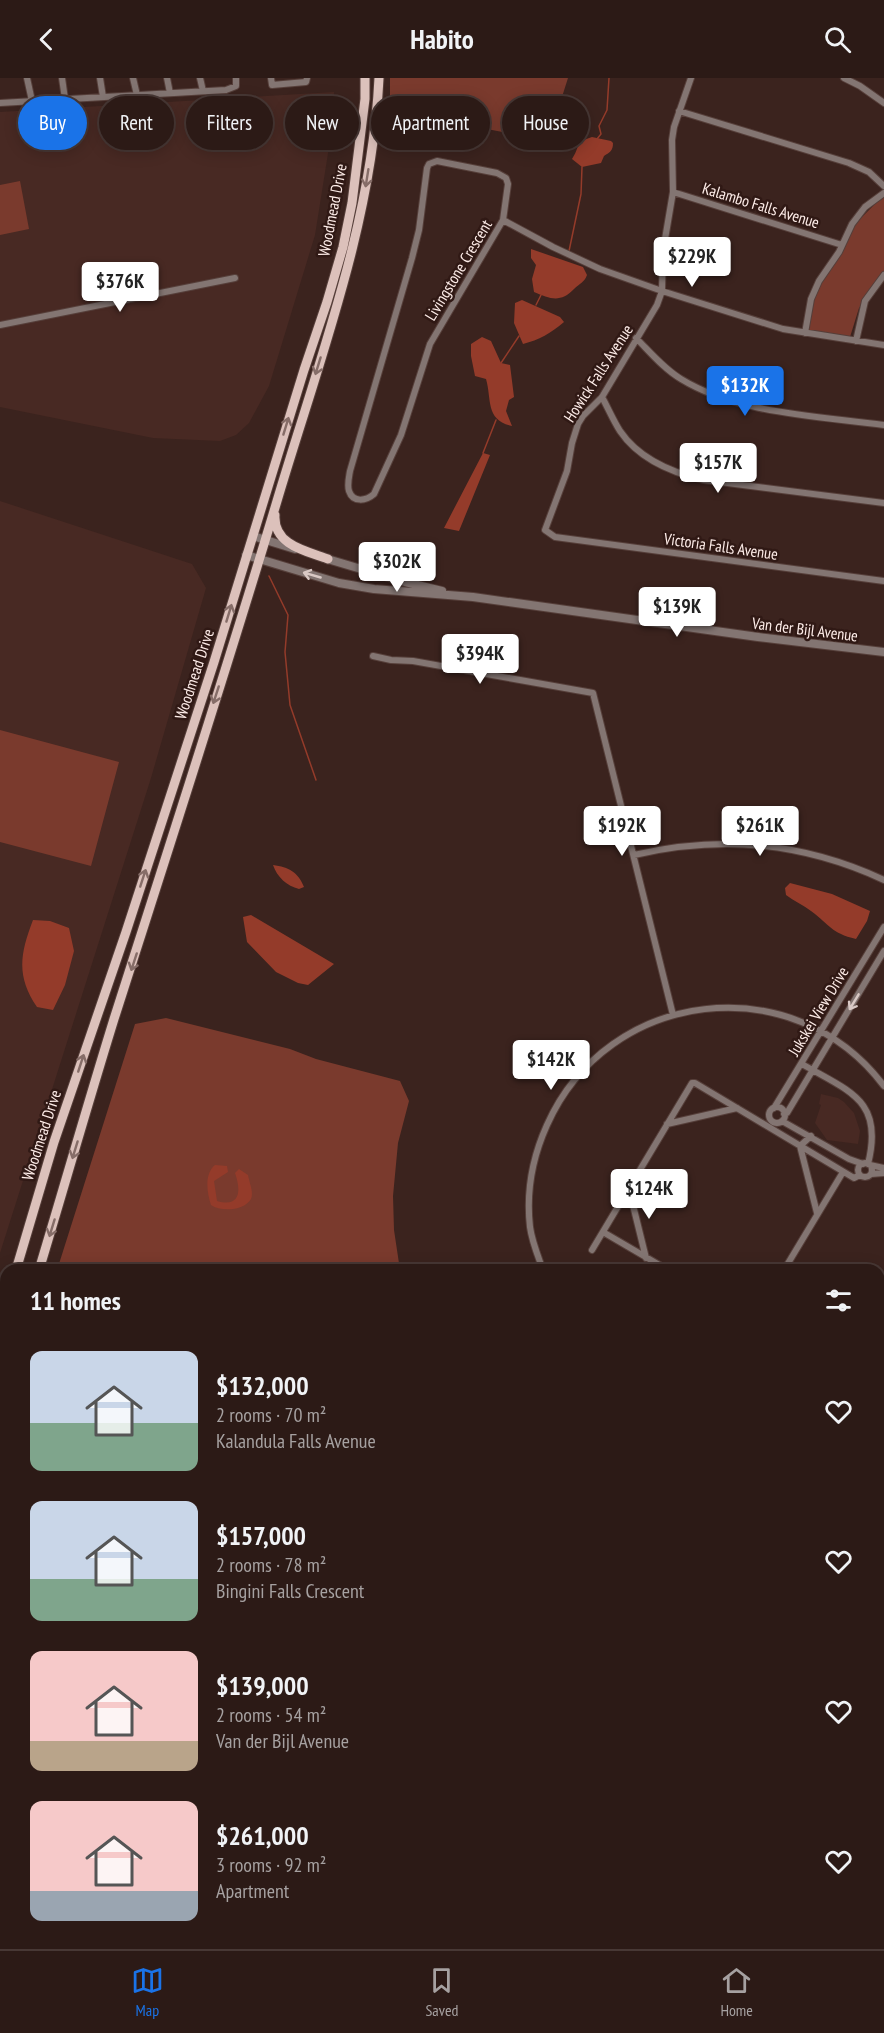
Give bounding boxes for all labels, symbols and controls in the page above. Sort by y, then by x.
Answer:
text: Habito [410,22,474,56]
icon: back [30,23,63,56]
icon: search [821,23,854,56]
chip: Buy [18,96,87,150]
chip: Rent [99,96,174,150]
chip: Filters [186,96,273,150]
chip: New [285,96,359,150]
chip: Apartment [371,96,490,150]
chip: House [502,96,589,150]
street label: Woodmead Drive [313,162,351,258]
one-way arrow [361,167,372,187]
street label: Kalambo Falls Avenue [700,178,822,232]
street label: Livingstone Crescent [420,215,496,324]
pin: $229K [650,237,734,288]
text: $229K [668,243,716,269]
pin: $376K [78,262,162,313]
text: $376K [96,268,144,294]
street label: Howick Falls Avenue [559,320,637,426]
one-way arrow [312,356,323,375]
pin: $132K [703,366,787,417]
text: $132K [721,372,769,398]
one-way arrow [281,417,292,436]
pin: $157K [676,443,760,494]
text: $157K [694,449,742,475]
street label: Victoria Falls Avenue [662,528,779,564]
pin: $302K [355,542,439,593]
text: $302K [373,548,421,574]
one-way arrow [303,569,322,580]
pin: $139K [635,587,719,638]
text: $139K [653,593,701,619]
one-way arrow [224,604,235,623]
street label: Van der Bijl Avenue [750,612,859,645]
street label: Woodmead Drive [170,626,218,722]
pin: $394K [438,634,522,685]
text: $394K [456,640,504,666]
one-way arrow [210,685,221,704]
pin: $192K [580,806,664,857]
pin: $261K [718,806,802,857]
text: $192K [598,812,646,838]
text: $261K [736,812,784,838]
one-way arrow [139,869,150,888]
one-way arrow [127,952,138,971]
street label: Jukskei View Drive [783,963,852,1060]
one-way arrow [847,993,860,1010]
pin: $142K [509,1040,593,1091]
text: $142K [527,1046,575,1072]
one-way arrow [76,1054,87,1073]
street label: Woodmead Drive [17,1087,65,1183]
one-way arrow [69,1140,80,1159]
pin: $124K [607,1169,691,1220]
text: $124K [625,1175,673,1201]
one-way arrow [46,1218,57,1237]
text: 11 homes [30,1284,121,1317]
icon: filters [822,1284,855,1317]
text: $132,000 [216,1369,309,1402]
icon: home [78,1375,150,1447]
icon: heart [822,1395,855,1428]
text: 2 rooms · 70 m² [216,1402,326,1428]
text: Kalandula Falls Avenue [216,1428,376,1454]
text: $157,000 [216,1519,306,1552]
icon: home [78,1525,150,1597]
icon: heart [822,1545,855,1578]
text: 2 rooms · 78 m² [216,1552,326,1578]
text: Bingini Falls Crescent [216,1578,364,1604]
text: $139,000 [216,1669,309,1702]
icon: home [78,1675,150,1747]
icon: heart [822,1695,855,1728]
text: 2 rooms · 54 m² [216,1702,326,1728]
text: Van der Bijl Avenue [216,1728,349,1754]
text: $261,000 [216,1819,309,1852]
icon: home [78,1825,150,1897]
icon: heart [822,1845,855,1878]
text: 3 rooms · 92 m² [216,1852,326,1878]
text: Apartment [216,1878,289,1904]
tab: Map [131,1964,164,2020]
tab: Saved [425,1964,458,2020]
tab: Home [720,1964,753,2020]

